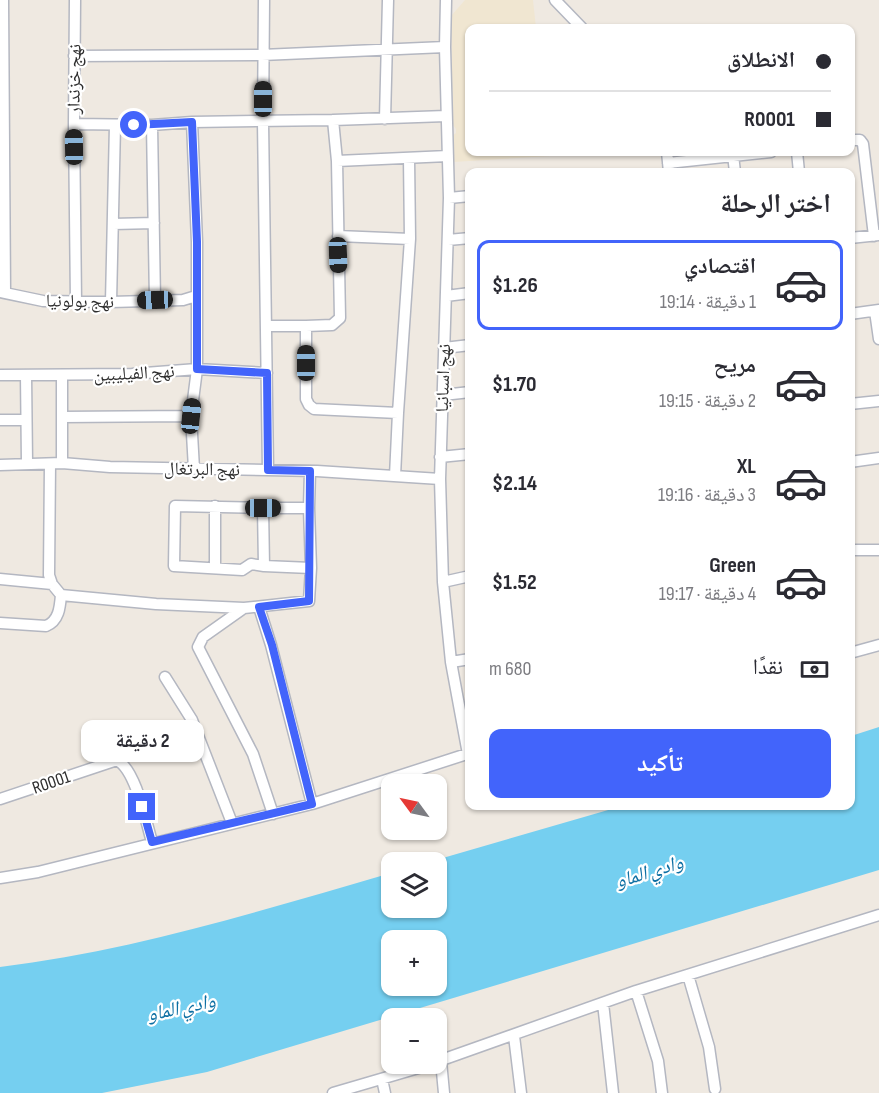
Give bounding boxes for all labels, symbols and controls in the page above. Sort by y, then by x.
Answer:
street label: نهج خزندار [63,44,87,115]
text: الانطلاق [727,47,795,74]
car [254,81,272,117]
text: R0001 [744,106,795,133]
route start [120,111,147,138]
car [65,129,83,165]
text: اختر الرحلة [720,188,831,220]
car [328,237,348,273]
text: اقتصادي [684,253,756,280]
icon: car [774,258,828,312]
text: $1.26 [492,272,538,299]
street label: نهج بولونيا [46,290,114,314]
car [137,290,173,310]
text: 1 دقيقة · 19:14 [660,290,756,314]
street label: نهج اسبانيا [432,343,456,413]
car [297,345,315,381]
text: مريح [713,352,756,379]
icon: car [774,357,828,411]
street label: نهج الفيليبين [93,361,175,387]
text: $1.70 [492,371,537,398]
text: 2 دقيقة · 19:15 [659,389,756,413]
car [180,397,202,435]
text: XL [737,453,756,480]
icon: car [774,456,828,510]
street label: نهج البرتغال [164,458,240,482]
text: $2.14 [492,470,537,497]
text: 3 دقيقة · 19:16 [658,483,756,507]
car [245,499,281,517]
text: Green [709,552,756,579]
icon: car [774,555,828,609]
text: $1.52 [492,569,537,596]
text: 4 دقيقة · 19:17 [659,582,756,606]
icon: cash [798,653,831,686]
text: نقدًا [753,654,783,681]
text: 680 m [489,657,531,681]
callout: 2 دقيقة [80,720,204,762]
text: 2 دقيقة [116,729,169,753]
button: تأكيد [489,729,831,798]
street label: R0001 [29,766,74,799]
north arrow [381,774,447,840]
map controls [381,774,447,1074]
route end [128,793,155,820]
water label: وادي الماو [612,850,687,897]
button: layers [381,852,447,918]
button: + [381,930,447,996]
water label: وادي الماو [144,989,218,1030]
button: − [381,1008,447,1074]

